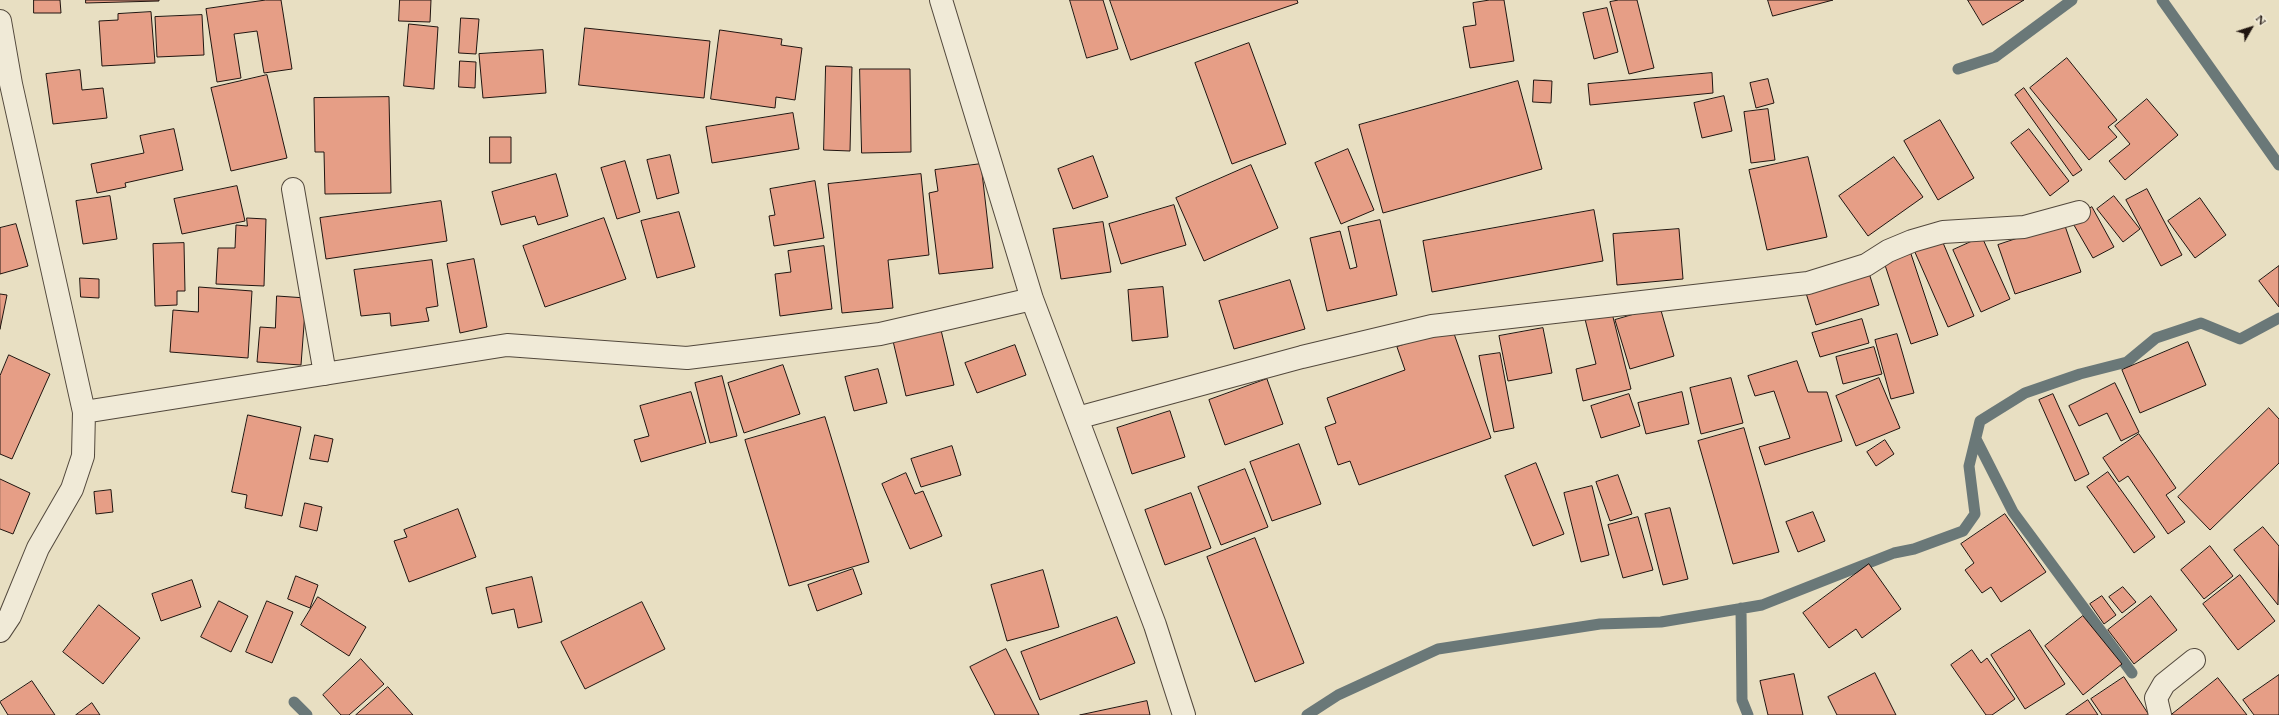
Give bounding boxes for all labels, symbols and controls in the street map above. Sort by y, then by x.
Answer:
north arrow [2231,8,2271,48]
text: N [2252,12,2270,29]

